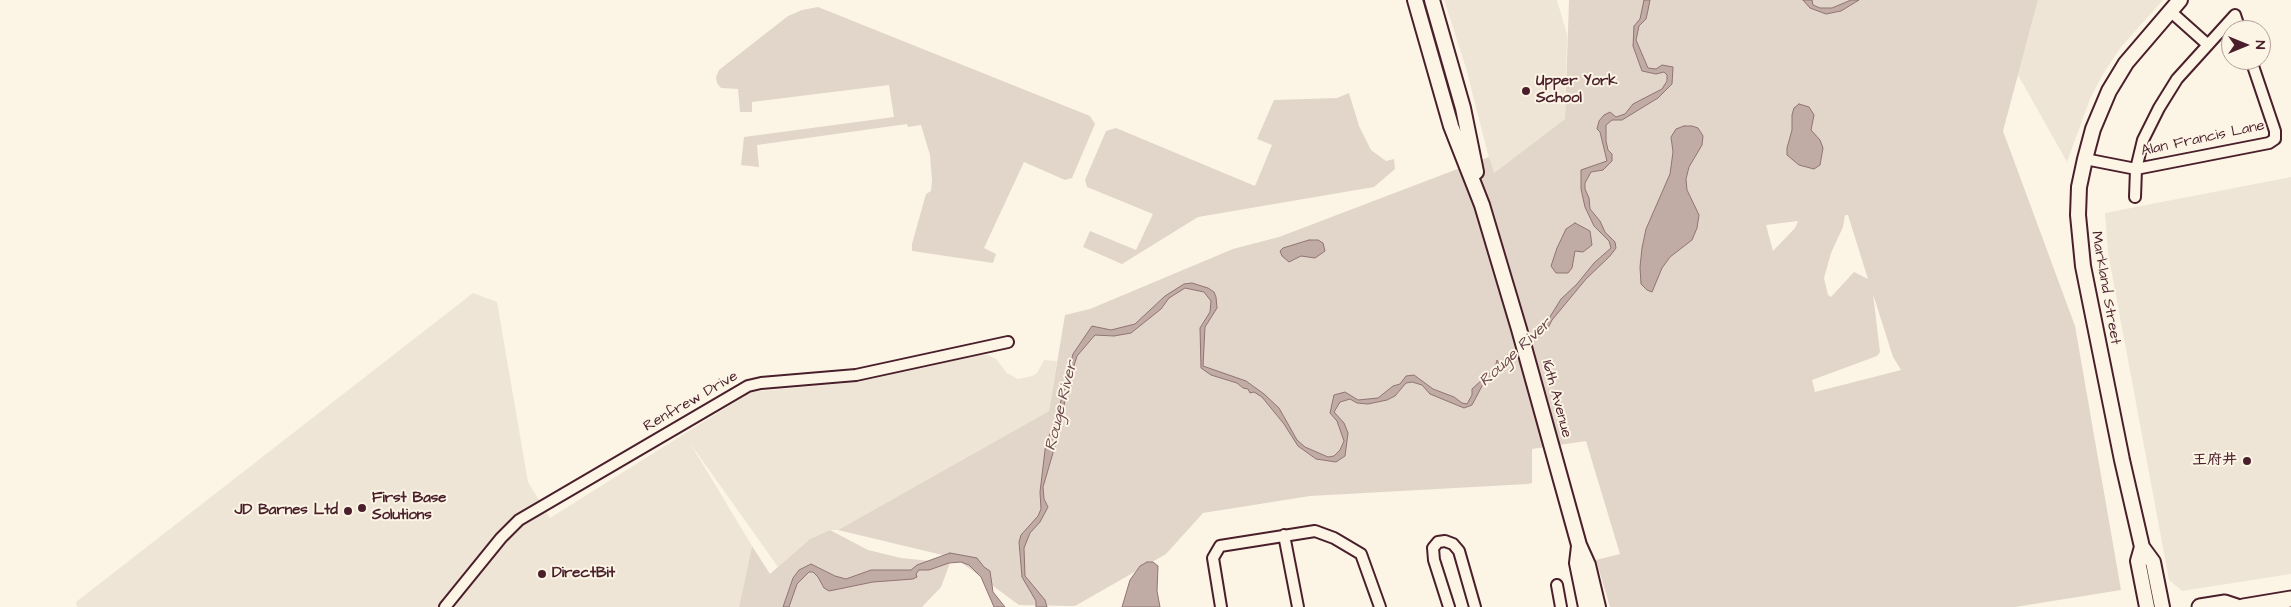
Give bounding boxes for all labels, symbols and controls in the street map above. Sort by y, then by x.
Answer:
north arrow [2221,20,2271,70]
text: N [2250,41,2270,49]
place label: Upper York School [1536,73,1617,108]
marker: Upper York School [1520,85,1532,97]
street label: Alan Francis Lane [2140,117,2266,161]
street label: Markland Street [2086,230,2124,346]
water label: Rouge River [1476,315,1556,391]
street label: 16th Avenue [1537,358,1575,440]
water label: Rouge River [1042,359,1082,453]
street label: Renfrew Drive [641,368,741,436]
place label: 王府井 [2192,452,2237,470]
marker: 王府井 [2241,455,2253,467]
place label: First Base Solutions [372,490,446,525]
place label: JD Barnes Ltd [234,502,338,520]
marker: First Base Solutions [356,502,368,514]
marker: JD Barnes Ltd [342,505,354,517]
place label: DirectBit [552,565,615,583]
marker: DirectBit [536,568,548,580]

